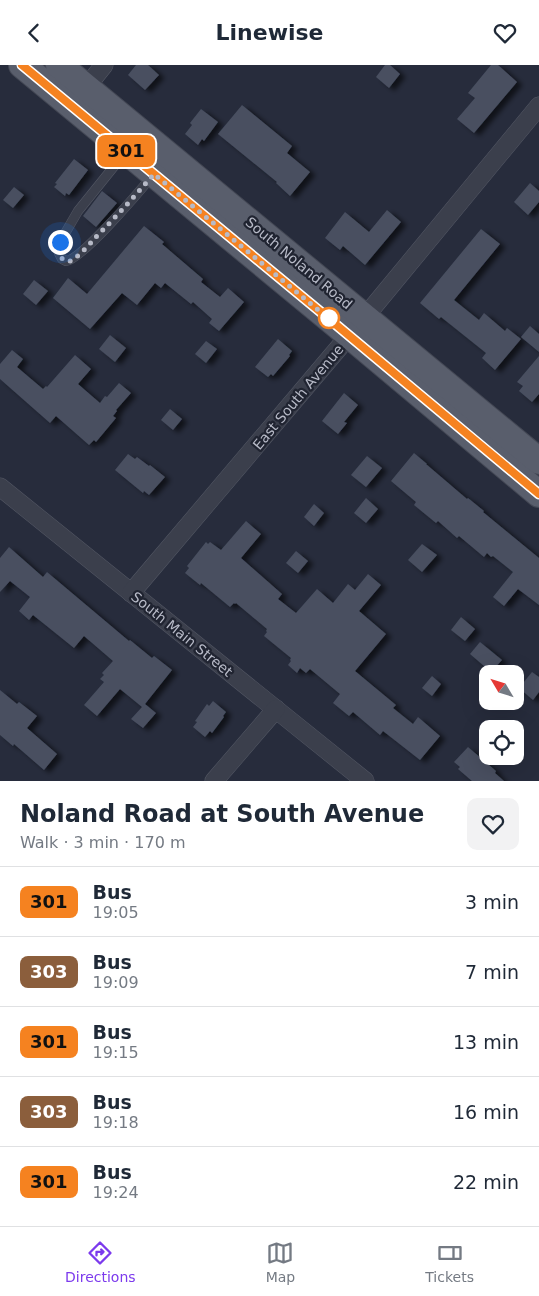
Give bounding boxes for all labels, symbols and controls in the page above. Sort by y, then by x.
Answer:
icon: back [20,19,48,47]
icon: heart [491,19,519,47]
text: Linewise [215,20,324,45]
line badge: 301 [97,135,155,167]
text: 301 [107,140,145,161]
street label: South Noland Road [243,214,355,312]
your location [48,230,73,255]
unlabelled marker [318,307,340,329]
street label: East South Avenue [250,341,346,453]
street label: South Main Street [128,588,236,680]
north arrow [479,665,524,710]
map controls [479,665,524,765]
button: locate [479,720,524,765]
button: heart [467,798,519,850]
text: Noland Road at South Avenue [20,800,424,828]
text: Walk · 3 min · 170 m [20,833,185,852]
text: Bus [93,881,132,903]
text: 301 [30,891,68,912]
text: 3 min [465,891,519,913]
text: 19:05 [93,903,139,922]
text: Bus [93,951,132,973]
text: 303 [30,961,68,982]
text: 7 min [465,961,519,983]
text: 19:09 [93,973,139,992]
text: Bus [93,1021,132,1043]
text: 301 [30,1031,68,1052]
text: 13 min [453,1031,519,1053]
text: 19:15 [93,1043,139,1062]
text: Bus [93,1091,132,1113]
text: 303 [30,1101,68,1122]
text: 16 min [453,1101,519,1123]
text: 19:18 [93,1113,139,1132]
text: Bus [93,1161,132,1183]
text: 301 [30,1171,68,1192]
text: 22 min [453,1171,519,1193]
text: 19:24 [93,1183,139,1202]
tab: Directions [65,1239,136,1285]
tab: Map [266,1239,295,1285]
tab: Tickets [425,1239,474,1285]

